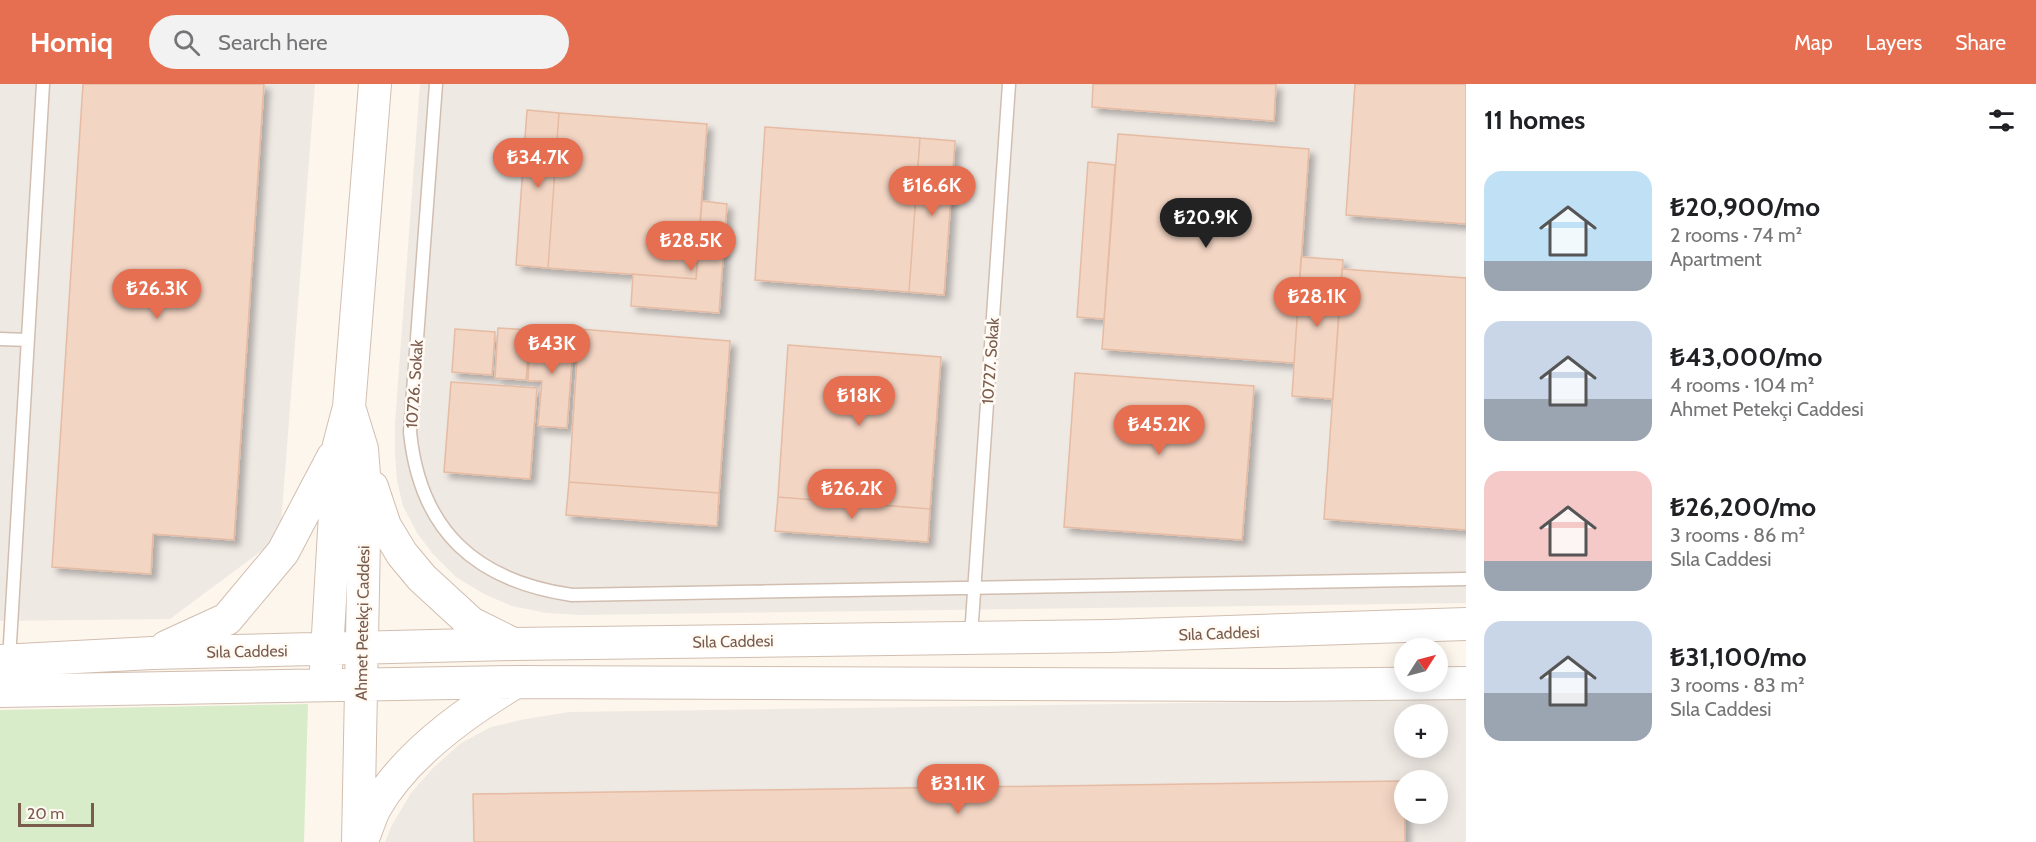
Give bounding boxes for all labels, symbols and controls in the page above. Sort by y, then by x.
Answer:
search box [149,15,569,69]
text: Homiq [30,25,113,59]
icon: search [170,26,203,59]
text: Search here [218,29,327,56]
text: Map [1794,30,1833,55]
text: Layers [1866,30,1922,55]
text: Share [1955,30,2006,55]
text: 11 homes [1484,104,1585,136]
icon: filters [1985,104,2018,137]
pin: ₺34.7K [489,138,587,189]
text: ₺34.7K [507,145,569,169]
pin: ₺16.6K [883,166,981,217]
text: ₺16.6K [903,173,961,197]
text: ₺20,900/mo [1670,191,1820,223]
icon: home [1532,195,1604,267]
pin: ₺20.9K [1157,198,1255,249]
text: ₺20.9K [1174,205,1238,229]
pin: ₺28.5K [642,221,740,272]
text: 2 rooms · 74 m² [1670,223,1802,247]
text: ₺28.5K [660,228,722,252]
text: Apartment [1670,247,1762,271]
pin: ₺26.3K [108,269,206,320]
text: ₺26.3K [126,276,188,300]
pin: ₺28.1K [1268,277,1366,328]
text: ₺28.1K [1288,284,1346,308]
street label: 10727. Sokak [978,316,1003,405]
pin: ₺43K [516,324,588,375]
text: ₺43K [528,331,576,355]
street label: 10726. Sokak [402,338,427,429]
text: ₺43,000/mo [1670,341,1822,373]
icon: home [1532,345,1604,417]
text: 4 rooms · 104 m² [1670,373,1814,397]
pin: ₺18K [823,376,895,427]
text: ₺18K [837,383,881,407]
text: Ahmet Petekçi Caddesi [1670,397,1864,421]
pin: ₺45.2K [1110,405,1208,456]
text: ₺45.2K [1128,412,1190,436]
pin: ₺26.2K [803,469,901,520]
text: ₺26.2K [821,476,883,500]
text: ₺26,200/mo [1670,491,1816,523]
icon: home [1532,495,1604,567]
text: 3 rooms · 86 m² [1670,523,1805,547]
street label: Ahmet Petekçi Caddesi [352,545,373,701]
text: Sıla Caddesi [1670,547,1772,571]
street label: Sıla Caddesi [1178,623,1260,644]
street label: Sıla Caddesi [692,631,774,652]
north arrow [1394,638,1448,692]
map controls [1394,638,1448,824]
street label: Sıla Caddesi [206,641,288,662]
text: ₺31,100/mo [1670,641,1807,673]
icon: home [1532,645,1604,717]
text: 3 rooms · 83 m² [1670,673,1805,697]
text: Sıla Caddesi [1670,697,1772,721]
button: + [1394,704,1448,758]
pin: ₺31.1K [909,764,1007,815]
button: − [1394,770,1448,824]
text: ₺31.1K [931,771,985,795]
scale bar [18,800,94,828]
text: 20 m [27,804,64,823]

